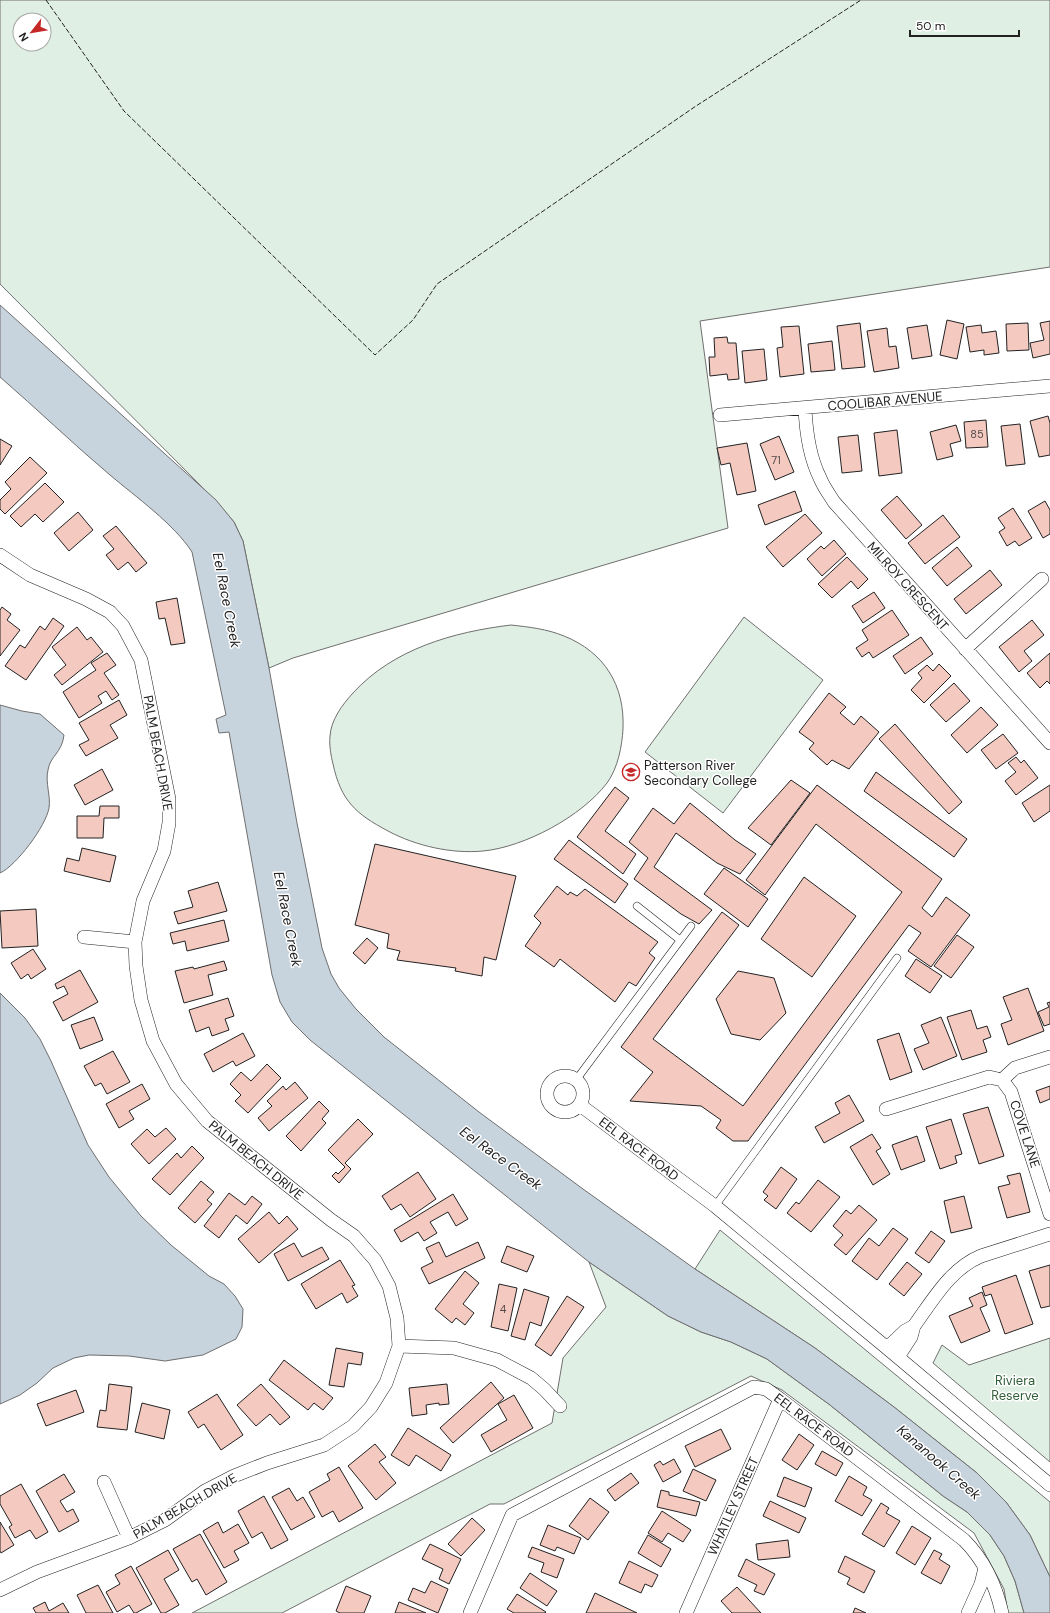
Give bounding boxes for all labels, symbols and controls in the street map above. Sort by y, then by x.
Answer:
north arrow [12,12,52,52]
scale bar [910,12,1019,38]
text: 50 m [916,18,945,34]
text: N [15,30,31,44]
street label: COOLIBAR AVENUE [827,388,943,414]
house number: 85 [970,427,984,441]
house number: 71 [771,453,781,467]
street label: MILROY CRESCENT [864,538,952,634]
water label: Eel Race Creek [209,551,245,650]
street label: PALM BEACH DRIVE [139,694,177,812]
place label: Patterson River Secondary College [644,757,757,789]
school or university icon: Patterson River Secondary College [621,762,641,782]
water label: Eel Race Creek [270,870,306,969]
street label: COVE LANE [1006,1098,1044,1170]
street label: EEL RACE ROAD [596,1113,682,1185]
street label: PALM BEACH DRIVE [205,1117,307,1203]
water label: Eel Race Creek [457,1122,546,1194]
house number: 4 [500,1302,507,1316]
park label: Riviera Reserve [991,1372,1039,1404]
street label: EEL RACE ROAD [771,1389,857,1461]
water label: Kananook Creek [893,1421,985,1504]
street label: WHATLEY STREET [704,1454,762,1558]
street label: PALM BEACH DRIVE [130,1469,240,1543]

